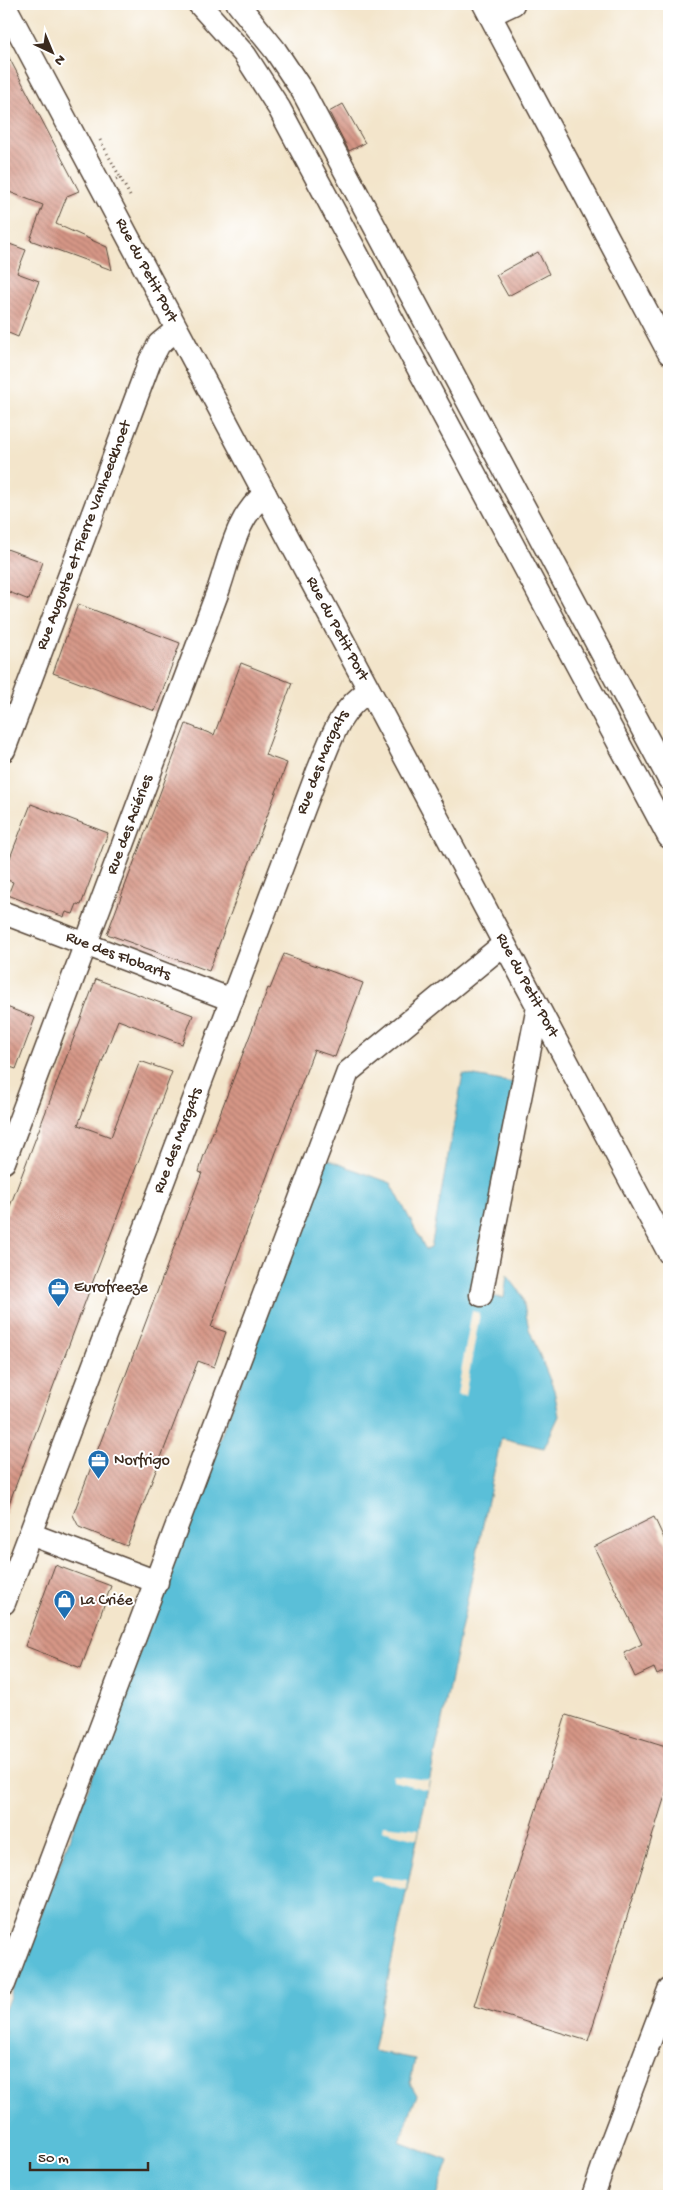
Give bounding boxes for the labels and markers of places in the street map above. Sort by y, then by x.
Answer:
office icon: Eurofreeze [46,1276,70,1307]
place label: Eurofreeze [74,1279,149,1298]
office icon: Norfrigo [86,1449,110,1480]
place label: Norfrigo [114,1452,170,1471]
shop icon: La Criée [52,1589,76,1620]
place label: La Criée [80,1592,134,1611]

